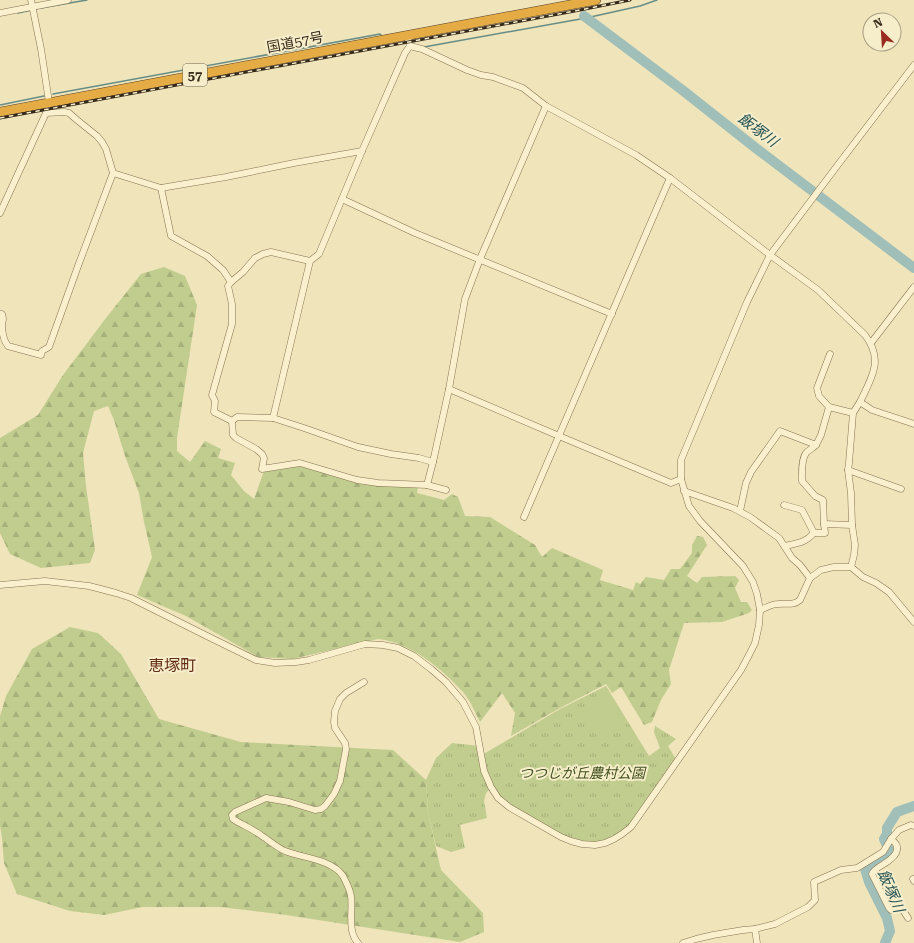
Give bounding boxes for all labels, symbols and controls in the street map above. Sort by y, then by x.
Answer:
north arrow [862,12,902,52]
text: N [871,15,885,31]
street label: 国道57号 [265,29,325,55]
road number: 57 [183,64,207,86]
water label: 飯塚川 [735,109,783,152]
district label: 恵塚町 [148,656,196,675]
park label: つつじが丘農村公園 [519,765,647,781]
water label: 飯塚川 [874,867,909,917]

